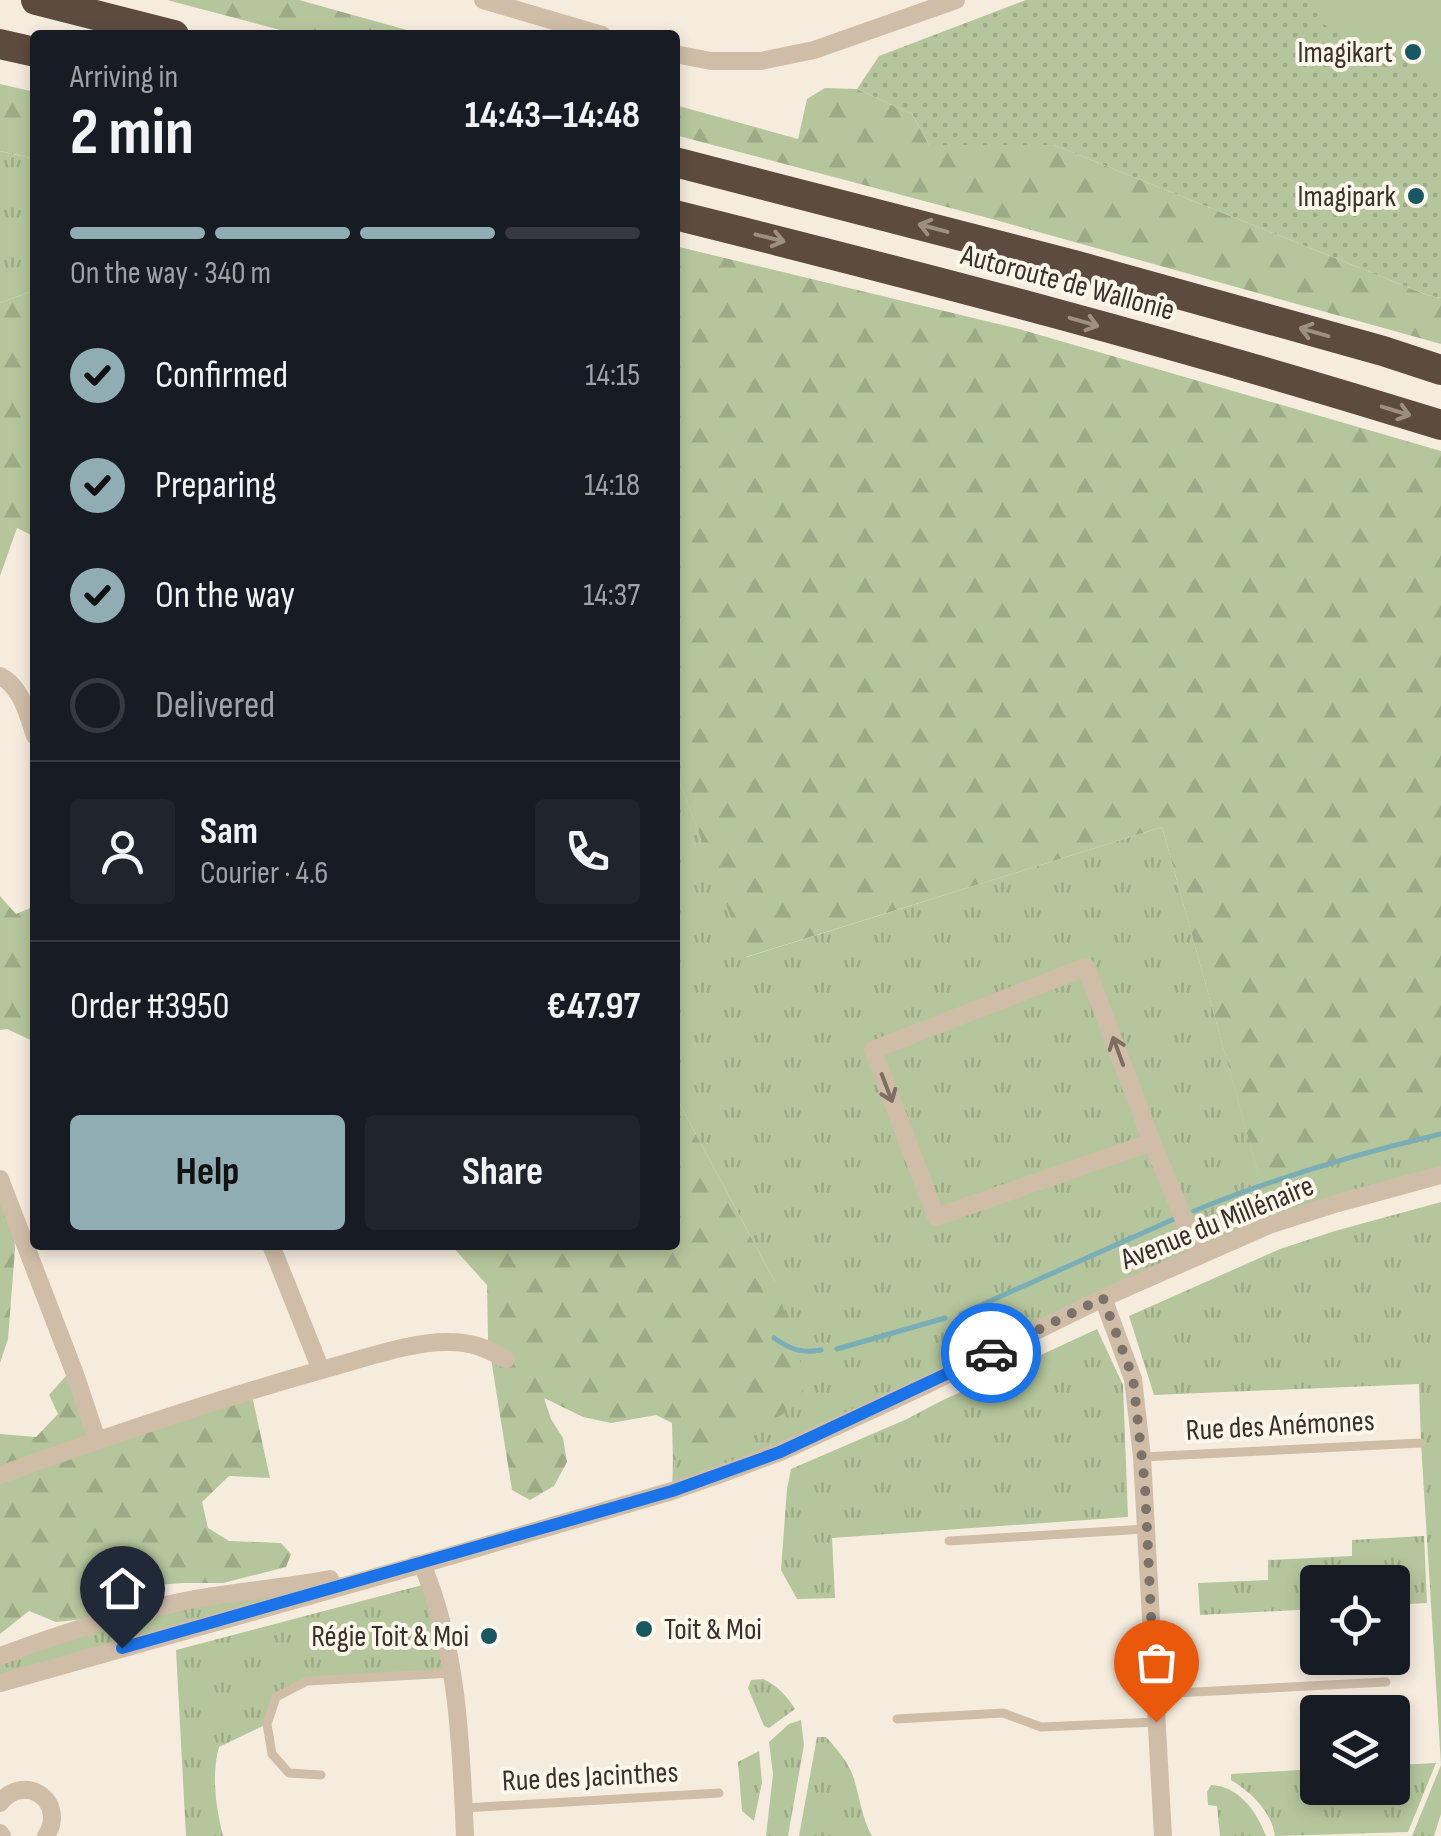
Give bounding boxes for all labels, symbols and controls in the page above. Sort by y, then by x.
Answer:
place label: Imagikart [1297,35,1393,71]
marker: Imagikart [1402,41,1424,63]
text: Arriving in [70,58,178,97]
text: 14:43–14:48 [465,93,640,138]
text: 2 min [70,95,194,173]
place label: Imagipark [1298,179,1397,215]
marker: Imagipark [1405,185,1427,207]
one-way arrow [918,217,949,236]
one-way arrow [753,230,785,249]
street label: Autoroute de Wallonie [956,237,1178,329]
text: On the way · 340 m [70,254,271,293]
one-way arrow [1067,314,1099,332]
one-way arrow [1299,322,1330,340]
icon: check [70,348,125,403]
text: Confirmed [155,353,288,398]
text: 14:15 [585,356,640,395]
one-way arrow [1380,403,1412,421]
icon: check [70,458,125,513]
text: Preparing [155,463,276,508]
text: 14:18 [584,466,640,505]
icon: check [70,568,125,623]
text: On the way [155,573,295,618]
text: 14:37 [583,576,640,615]
text: Delivered [155,683,275,728]
button: person [70,799,175,904]
button: phone [535,799,640,904]
text: Sam [200,809,258,854]
text: Courier · 4.6 [200,854,328,893]
text: Order #3950 [70,984,229,1029]
text: €47.97 [547,984,640,1029]
one-way arrow [1108,1036,1126,1067]
one-way arrow [879,1071,897,1102]
button: Help [70,1115,345,1230]
button: Share [365,1115,640,1230]
street label: Avenue du Millénaire [1115,1168,1319,1278]
courier [941,1303,1041,1403]
icon: car [964,1326,1019,1381]
street label: Rue des Anémones [1185,1403,1375,1449]
pin [80,1546,165,1649]
icon: home [95,1561,150,1616]
map controls [1300,1565,1410,1805]
button: locate [1300,1565,1410,1675]
place label: Toit & Moi [664,1612,762,1648]
marker: Toit & Moi [633,1618,655,1640]
place label: Régie Toit & Moi [311,1619,469,1655]
pin [1114,1620,1199,1723]
marker: Régie Toit & Moi [478,1625,500,1647]
icon: bag [1129,1635,1184,1690]
button: layers [1300,1695,1410,1805]
street label: Rue des Jacinthes [501,1754,679,1800]

